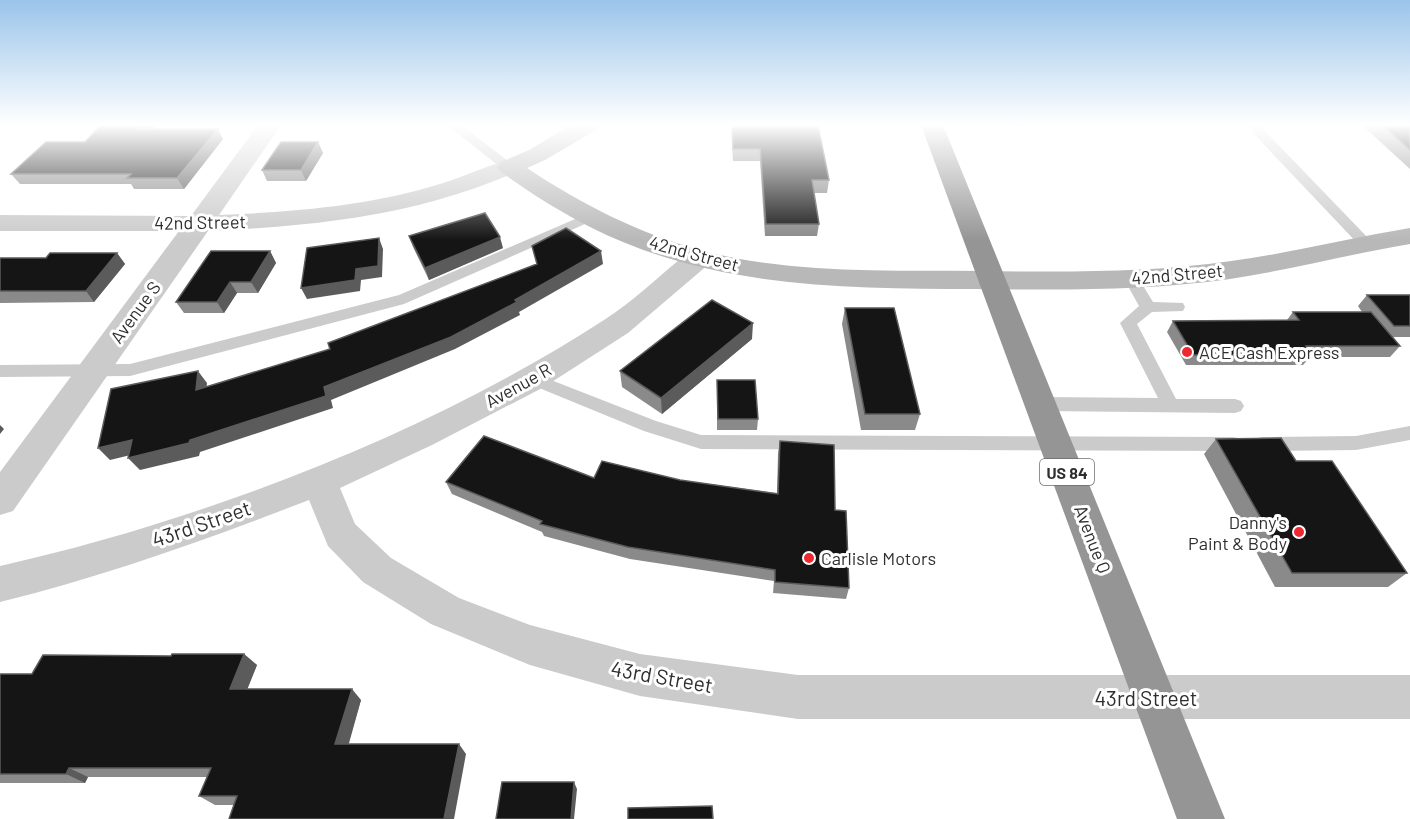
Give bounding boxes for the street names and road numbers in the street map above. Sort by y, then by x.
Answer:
street label: 42nd Street [154,210,246,234]
street label: 42nd Street [647,231,741,275]
street label: 42nd Street [1130,259,1224,289]
street label: Avenue S [105,277,165,347]
street label: Avenue R [481,358,555,412]
road number: US 84 [1040,459,1094,485]
street label: 43rd Street [148,494,254,552]
street label: Avenue Q [1070,502,1116,576]
street label: 43rd Street [609,655,715,697]
street label: 43rd Street [1095,685,1197,710]

